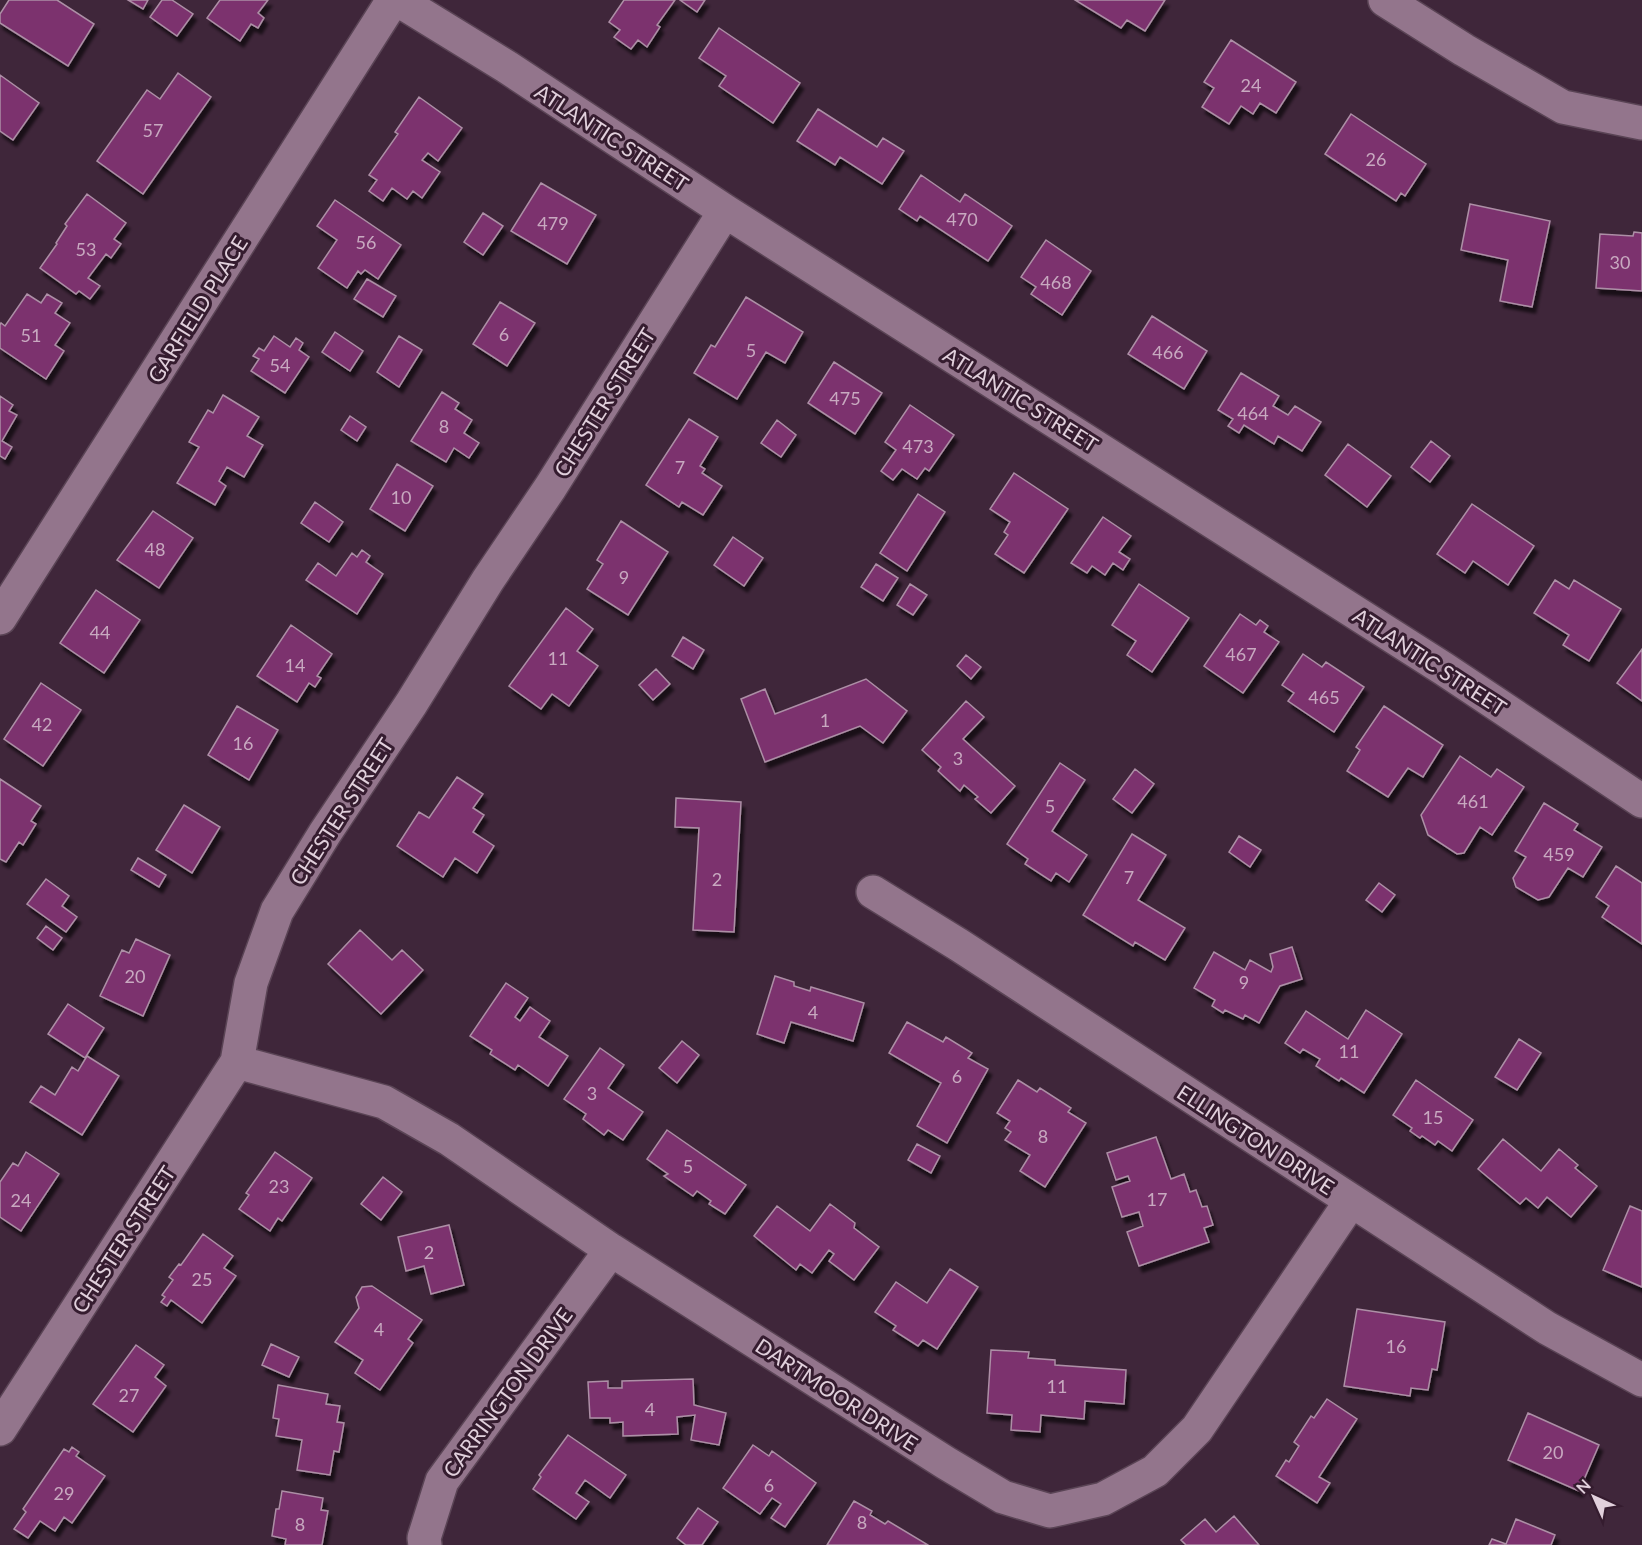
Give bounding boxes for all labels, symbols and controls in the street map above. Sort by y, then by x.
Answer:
house number: 24 [1241,74,1261,96]
street label: ATLANTIC STREET [531,78,694,196]
house number: 57 [143,119,163,141]
house number: 26 [1366,148,1386,170]
house number: 470 [946,208,978,230]
house number: 479 [537,212,569,234]
street label: GARFIELD PLACE [142,231,252,387]
house number: 56 [356,231,376,253]
house number: 53 [76,238,96,260]
house number: 30 [1610,251,1630,273]
house number: 468 [1040,271,1072,293]
house number: 6 [499,323,509,345]
street label: CHESTER STREET [548,323,660,481]
house number: 51 [21,324,41,346]
house number: 5 [746,339,756,361]
street label: ATLANTIC STREET [939,341,1103,457]
house number: 466 [1152,341,1184,363]
house number: 54 [270,354,290,376]
house number: 475 [829,387,861,409]
house number: 464 [1237,402,1269,424]
house number: 8 [439,415,449,437]
house number: 473 [902,435,934,457]
house number: 7 [675,456,685,478]
house number: 10 [391,486,411,508]
house number: 48 [145,538,165,560]
house number: 9 [619,566,629,588]
street label: ATLANTIC STREET [1349,602,1512,720]
house number: 44 [90,621,110,643]
house number: 467 [1225,643,1257,665]
house number: 11 [548,647,568,669]
house number: 14 [285,654,305,676]
house number: 465 [1308,686,1340,708]
house number: 1 [820,709,830,731]
house number: 42 [32,713,52,735]
house number: 16 [233,732,253,754]
street label: CHESTER STREET [284,732,398,889]
house number: 3 [953,747,963,769]
house number: 461 [1457,790,1489,812]
house number: 5 [1045,795,1055,817]
house number: 459 [1543,843,1575,865]
house number: 7 [1124,866,1134,888]
house number: 2 [712,868,722,890]
house number: 20 [125,965,145,987]
house number: 9 [1239,971,1249,993]
house number: 4 [808,1001,818,1023]
house number: 11 [1339,1040,1359,1062]
house number: 6 [952,1065,962,1087]
street label: ELLINGTON DRIVE [1173,1079,1339,1199]
house number: 3 [587,1082,597,1104]
house number: 15 [1423,1106,1443,1128]
house number: 8 [1038,1125,1048,1147]
house number: 5 [683,1155,693,1177]
street label: CHESTER STREET [66,1160,180,1317]
house number: 23 [269,1175,289,1197]
house number: 17 [1147,1188,1167,1210]
house number: 24 [11,1189,31,1211]
house number: 2 [424,1241,434,1263]
house number: 25 [192,1268,212,1290]
street label: CARRINGTON DRIVE [437,1303,577,1481]
house number: 4 [374,1318,384,1340]
street label: DARTMOOR DRIVE [751,1332,923,1456]
house number: 16 [1386,1335,1406,1357]
house number: 11 [1047,1375,1067,1397]
house number: 27 [119,1384,139,1406]
house number: 4 [645,1398,655,1420]
house number: 20 [1543,1441,1563,1463]
north arrow [1564,1467,1624,1527]
house number: 6 [764,1474,774,1496]
text: N [1572,1475,1594,1497]
house number: 29 [54,1482,74,1504]
house number: 8 [857,1511,867,1533]
house number: 8 [295,1513,305,1535]

